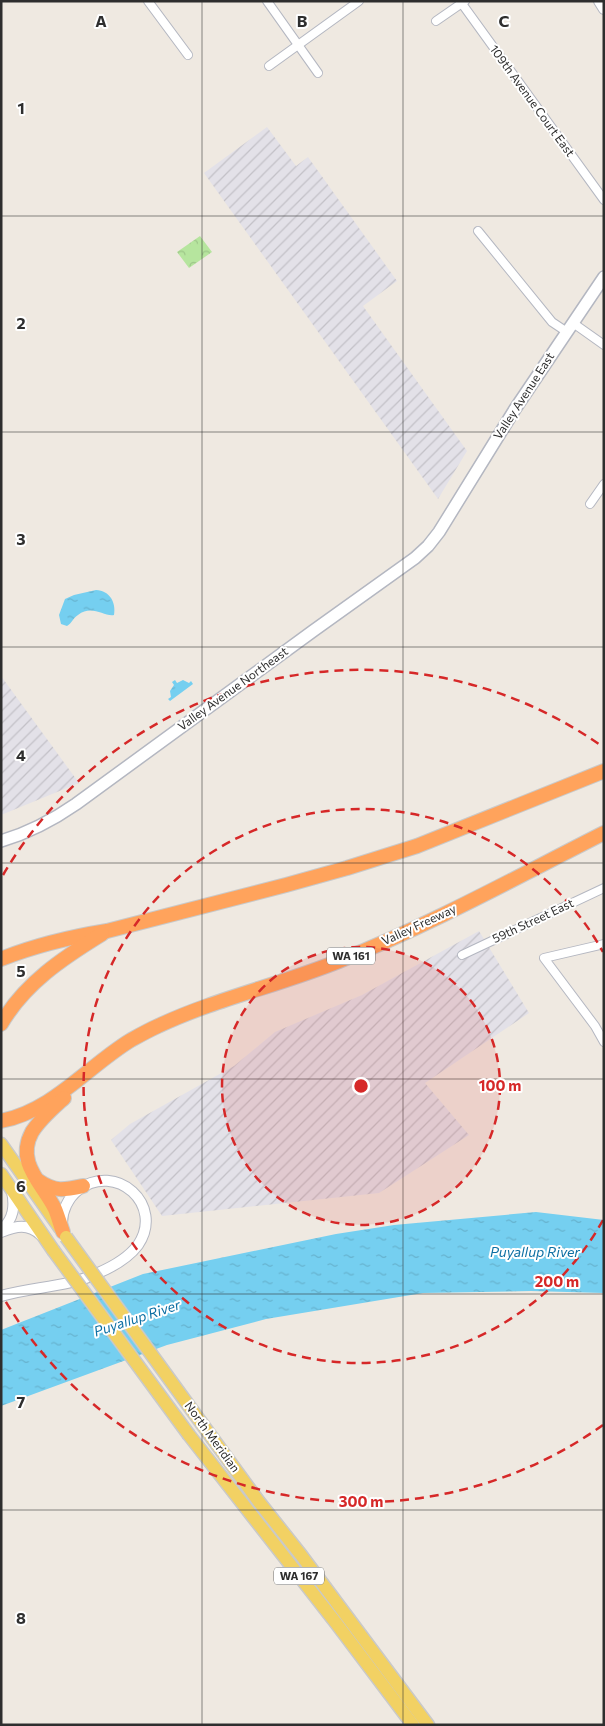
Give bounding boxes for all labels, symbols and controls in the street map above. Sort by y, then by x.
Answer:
text: A [95,11,107,30]
text: B [297,11,308,30]
text: C [499,11,510,30]
street label: 109th Avenue Court East [488,42,578,159]
text: 1 [17,98,25,117]
text: 2 [16,313,26,332]
street label: Valley Avenue East [490,349,556,442]
text: 3 [16,529,26,548]
street label: Valley Avenue Northeast [175,643,290,733]
text: 4 [16,745,26,764]
street label: 59th Street East [490,895,576,945]
street label: Valley Freeway [379,901,458,947]
road number: WA 161 [327,948,375,964]
text: 5 [16,961,26,980]
text: 100 m [479,1076,521,1094]
centre of rings [352,1077,370,1095]
text: 6 [16,1176,26,1195]
water label: Puyallup River [490,1243,580,1260]
text: 200 m [535,1272,579,1290]
water label: Puyallup River [91,1295,183,1340]
text: 7 [17,1392,26,1411]
street label: North Meridian [182,1398,243,1474]
text: 300 m [339,1492,383,1510]
road number: WA 167 [274,1568,324,1584]
text: 8 [16,1608,26,1627]

